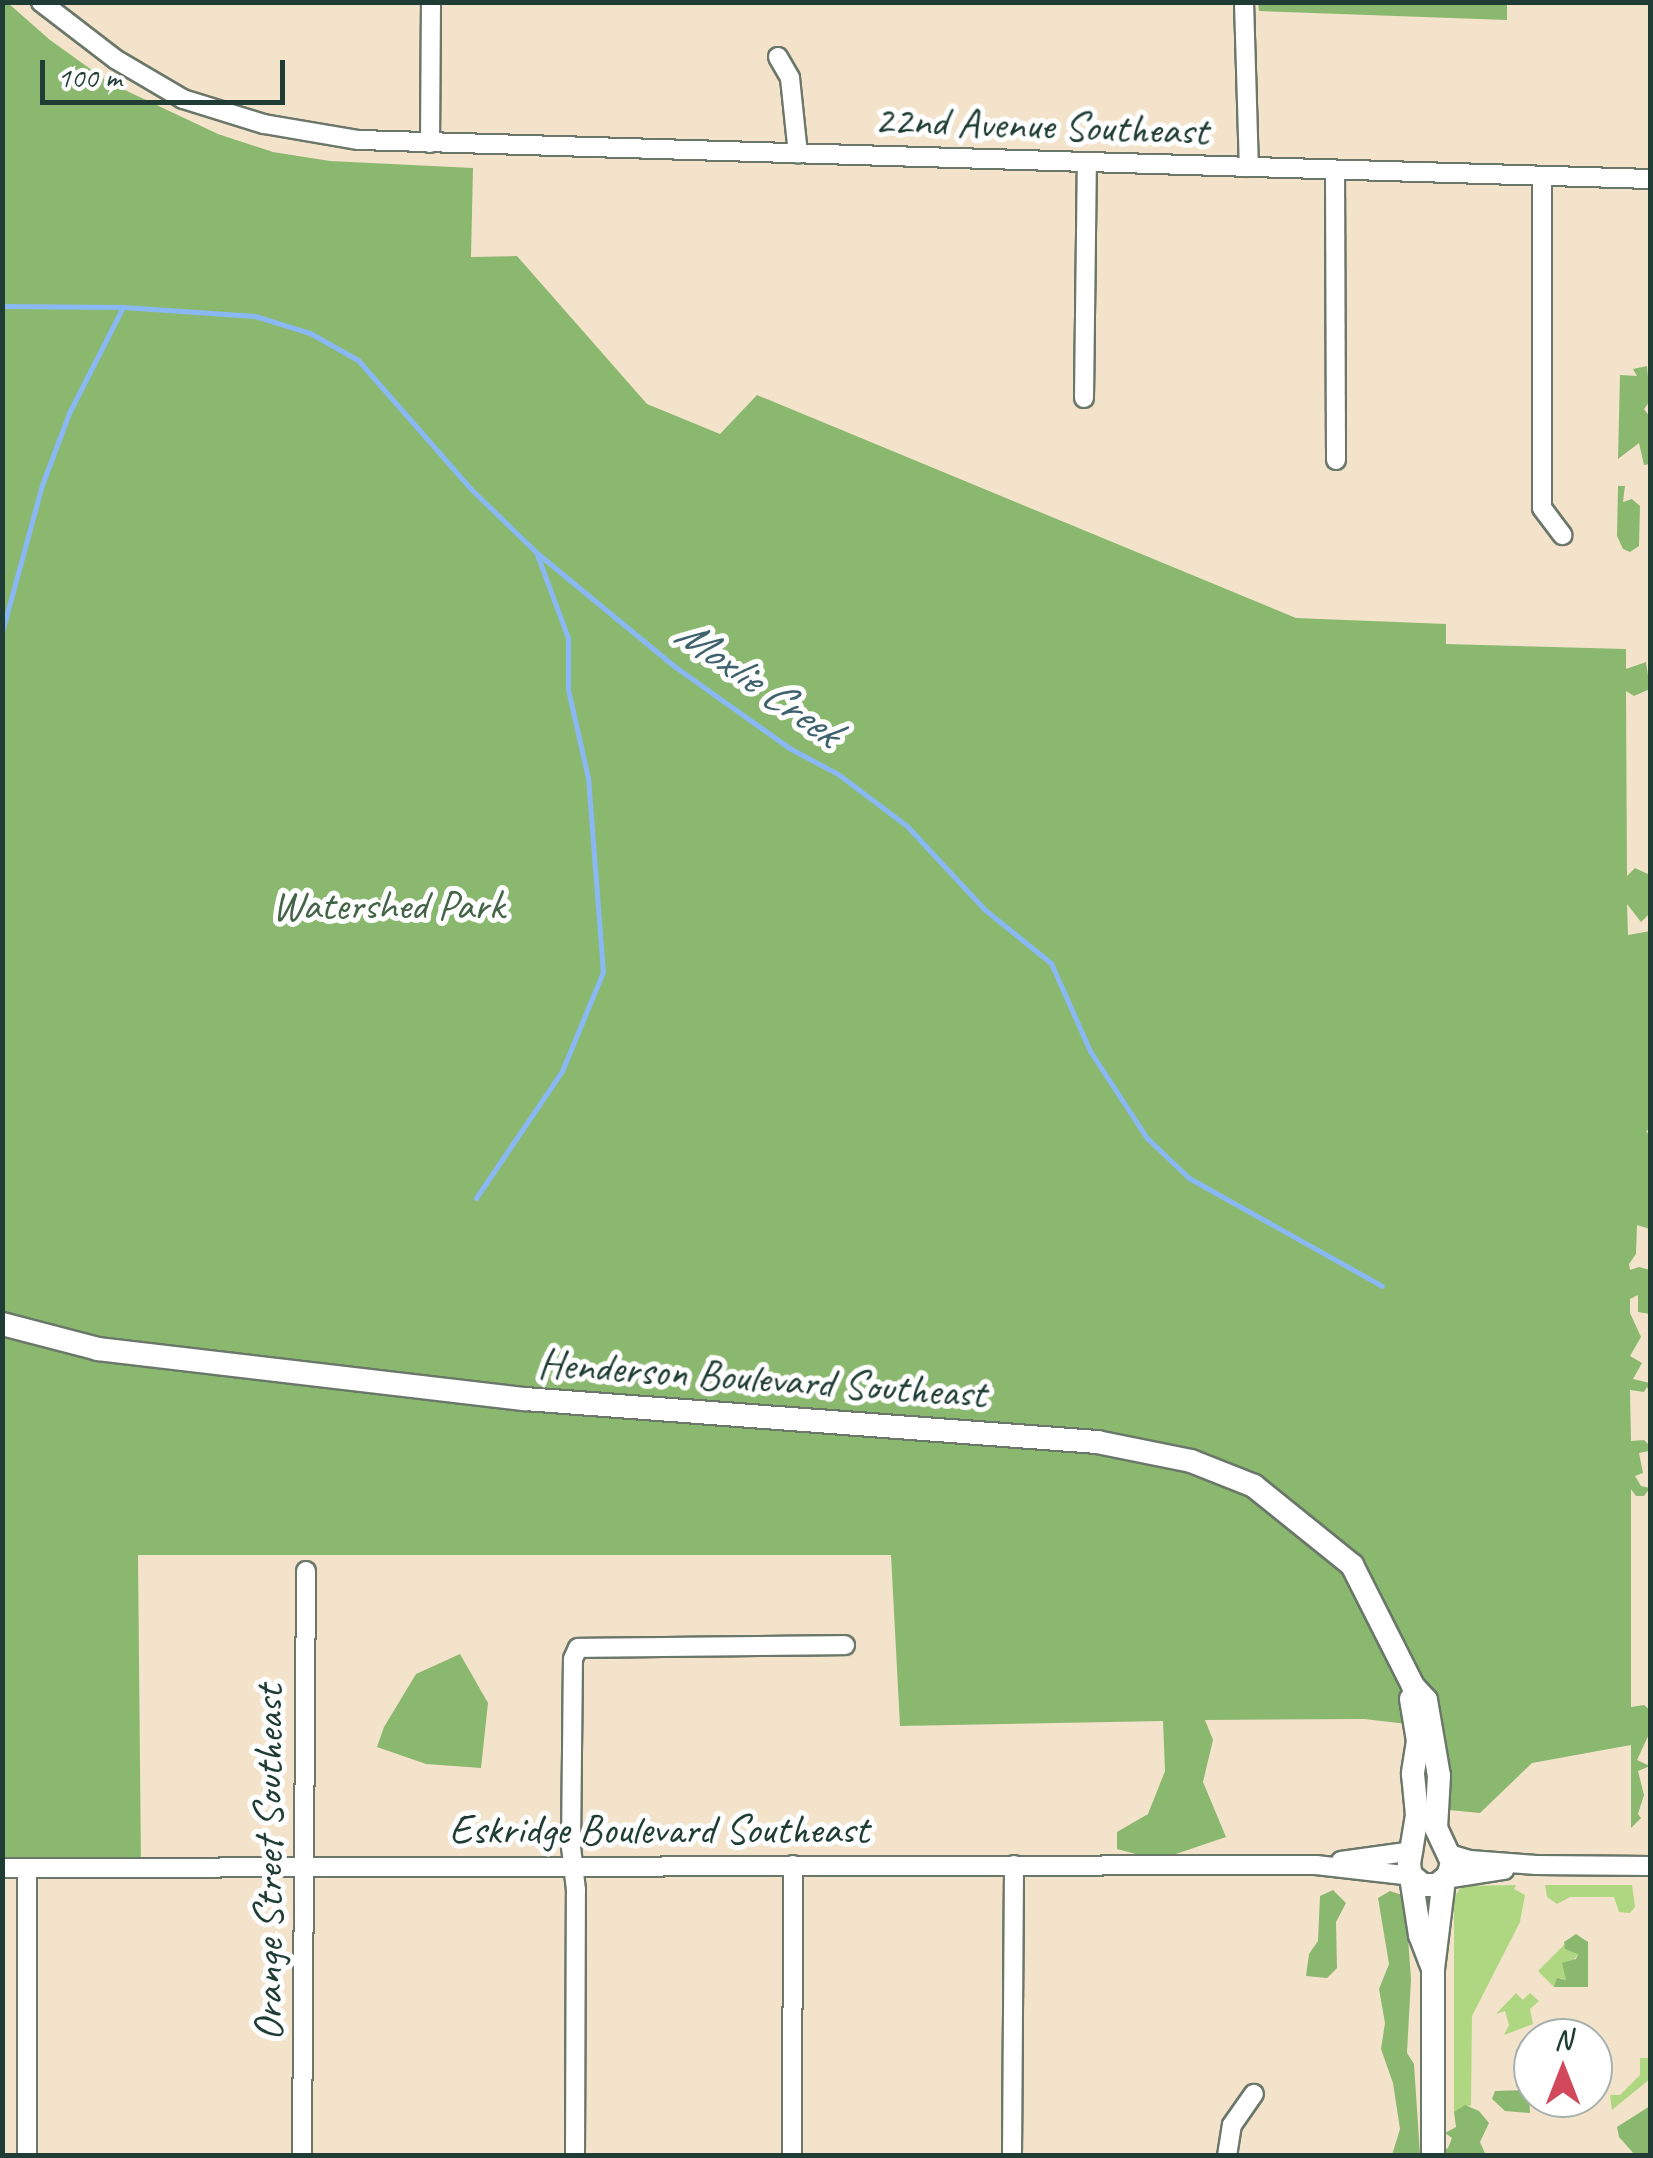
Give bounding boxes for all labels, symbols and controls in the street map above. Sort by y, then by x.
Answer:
scale bar [45,40,290,102]
text: 100 m [57,58,122,96]
street label: 22nd Avenue Southeast [873,95,1209,157]
water label: Moxlie Creek [665,606,851,758]
park label: Watershed Park [272,881,504,931]
street label: Henderson Boulevard Southeast [536,1338,988,1420]
street label: Orange Street Southeast [244,1685,294,2041]
street label: Eskridge Boulevard Southeast [449,1805,869,1855]
north arrow [1513,2018,1613,2118]
text: N [1554,2022,1572,2057]

